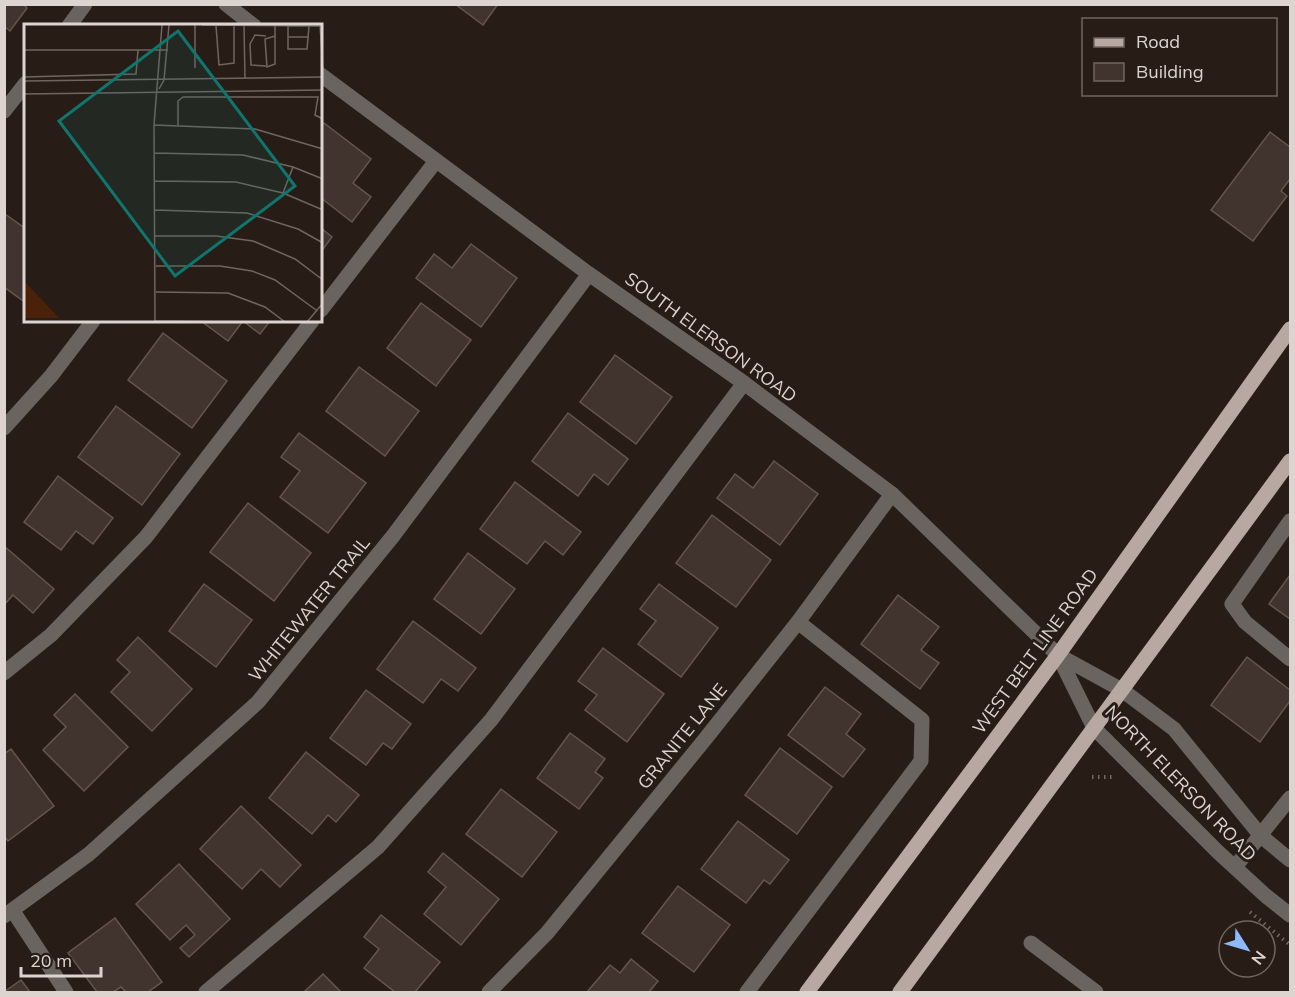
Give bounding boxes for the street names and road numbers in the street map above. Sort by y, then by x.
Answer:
street label: SOUTH ELERSON ROAD [621,267,801,407]
street label: WHITEWATER TRAIL [243,532,375,686]
street label: WEST BELT LINE ROAD [967,564,1103,738]
street label: GRANITE LANE [632,678,732,794]
street label: NORTH ELERSON ROAD [1100,700,1262,866]

